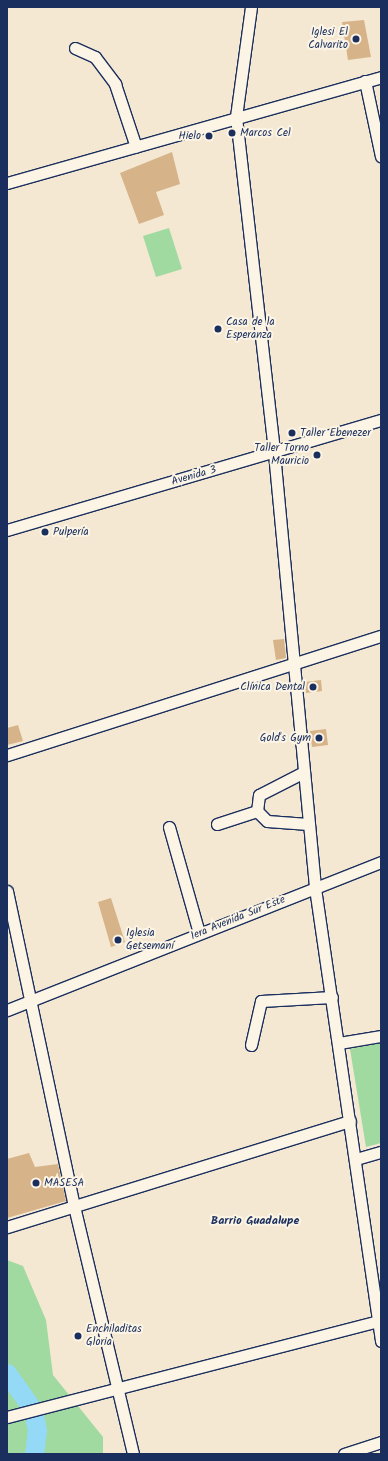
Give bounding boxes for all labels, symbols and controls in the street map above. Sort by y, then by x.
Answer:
place label: Iglesi El Calvarito [308,26,348,52]
marker: Iglesi El Calvarito [351,34,361,44]
place label: Marcos Cel [240,126,291,140]
marker: Marcos Cel [227,128,237,138]
place label: Hielo [178,129,201,143]
marker: Hielo [204,131,214,141]
place label: Casa de la Esperanza [226,316,275,342]
marker: Casa de la Esperanza [213,324,223,334]
place label: Taller Ebenezer [300,426,371,440]
marker: Taller Ebenezer [287,428,297,438]
place label: Taller Torno Mauricio [254,442,309,468]
marker: Taller Torno Mauricio [312,450,322,460]
street label: Avenida 3 [170,463,218,489]
place label: Pulpería [53,525,89,539]
marker: Pulpería [40,527,50,537]
place label: Clínica Dental [240,680,305,694]
marker: Clínica Dental [308,682,318,692]
place label: Gold's Gym [260,731,311,745]
marker: Gold's Gym [314,733,324,743]
street label: 1era Avenida Sur Este [189,893,287,943]
place label: Iglesia Getsemaní [126,927,174,953]
marker: Iglesia Getsemaní [113,935,123,945]
place label: MASESA [44,1176,84,1190]
marker: MASESA [31,1178,41,1188]
district label: Barrio Guadalupe [211,1214,299,1228]
place label: Enchiladitas Gloria [86,1323,142,1349]
marker: Enchiladitas Gloria [73,1331,83,1341]

